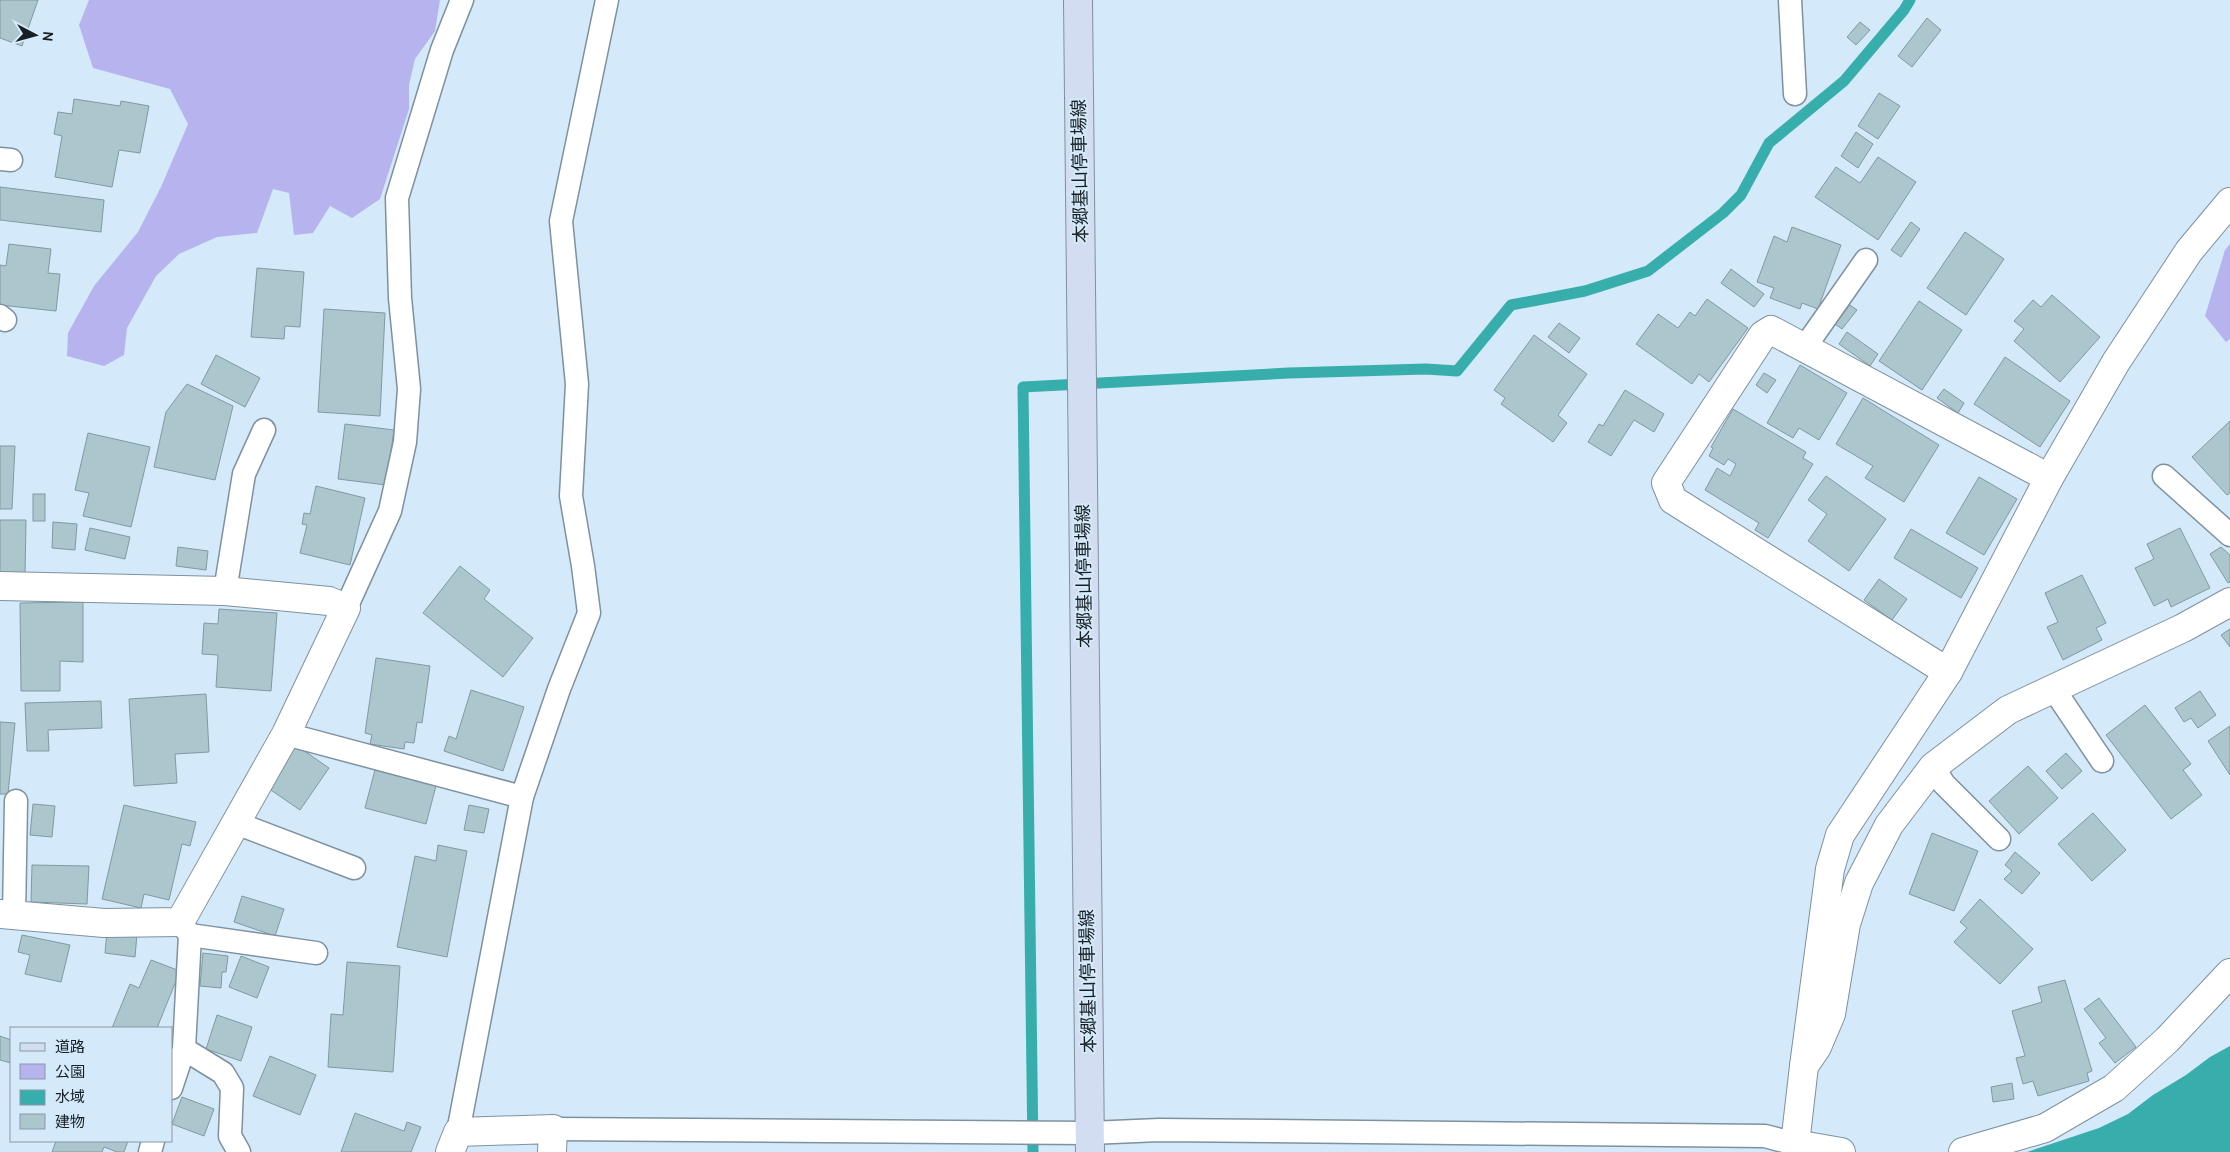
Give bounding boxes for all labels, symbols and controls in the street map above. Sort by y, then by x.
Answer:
north arrow [10,10,60,60]
text: N [38,30,57,42]
street label: 本郷基山停車場線 [1068,99,1092,243]
street label: 本郷基山停車場線 [1072,504,1096,648]
street label: 本郷基山停車場線 [1076,909,1100,1053]
legend [10,1027,172,1142]
text: 道路 [55,1038,85,1056]
text: 公園 [55,1063,85,1081]
text: 水域 [55,1088,85,1106]
text: 建物 [55,1113,85,1131]

